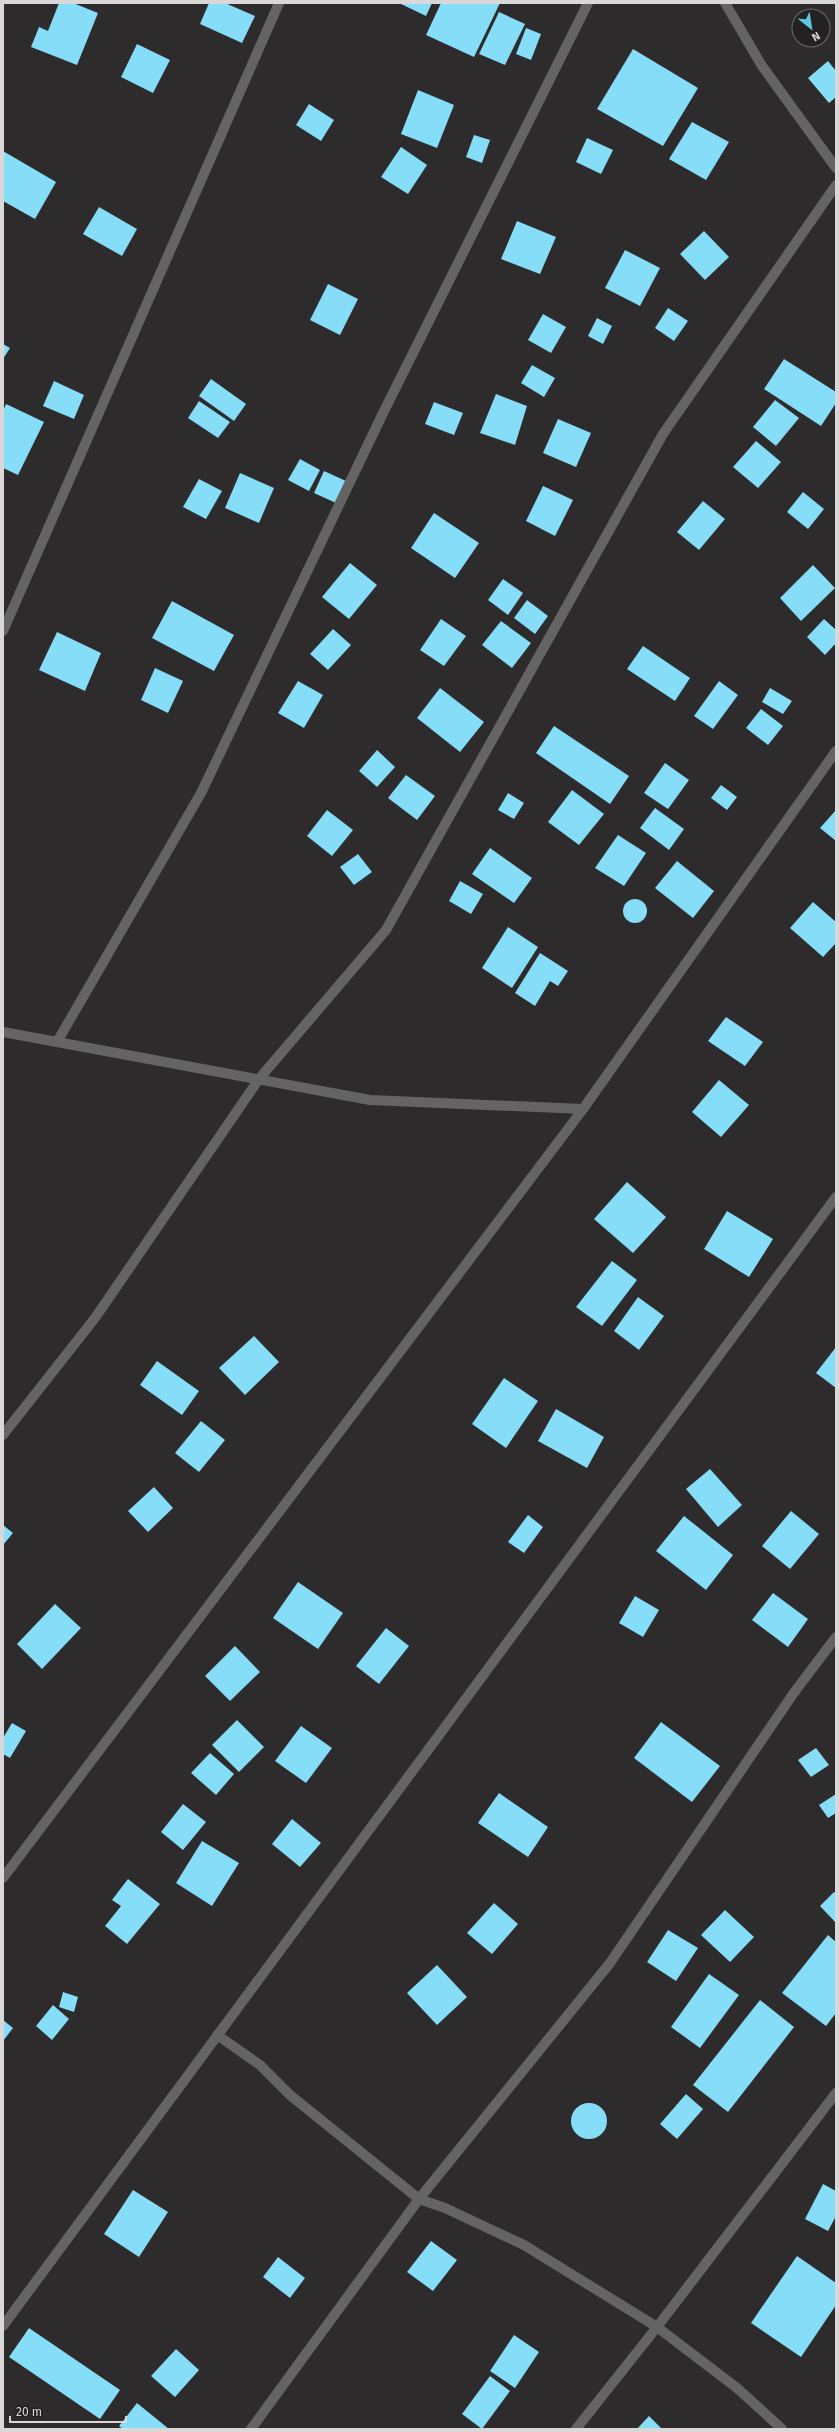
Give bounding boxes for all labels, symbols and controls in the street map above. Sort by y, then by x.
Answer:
north arrow [791,8,831,48]
text: N [809,29,822,44]
scale bar [10,2398,126,2424]
text: 20 m [16,2405,42,2419]

